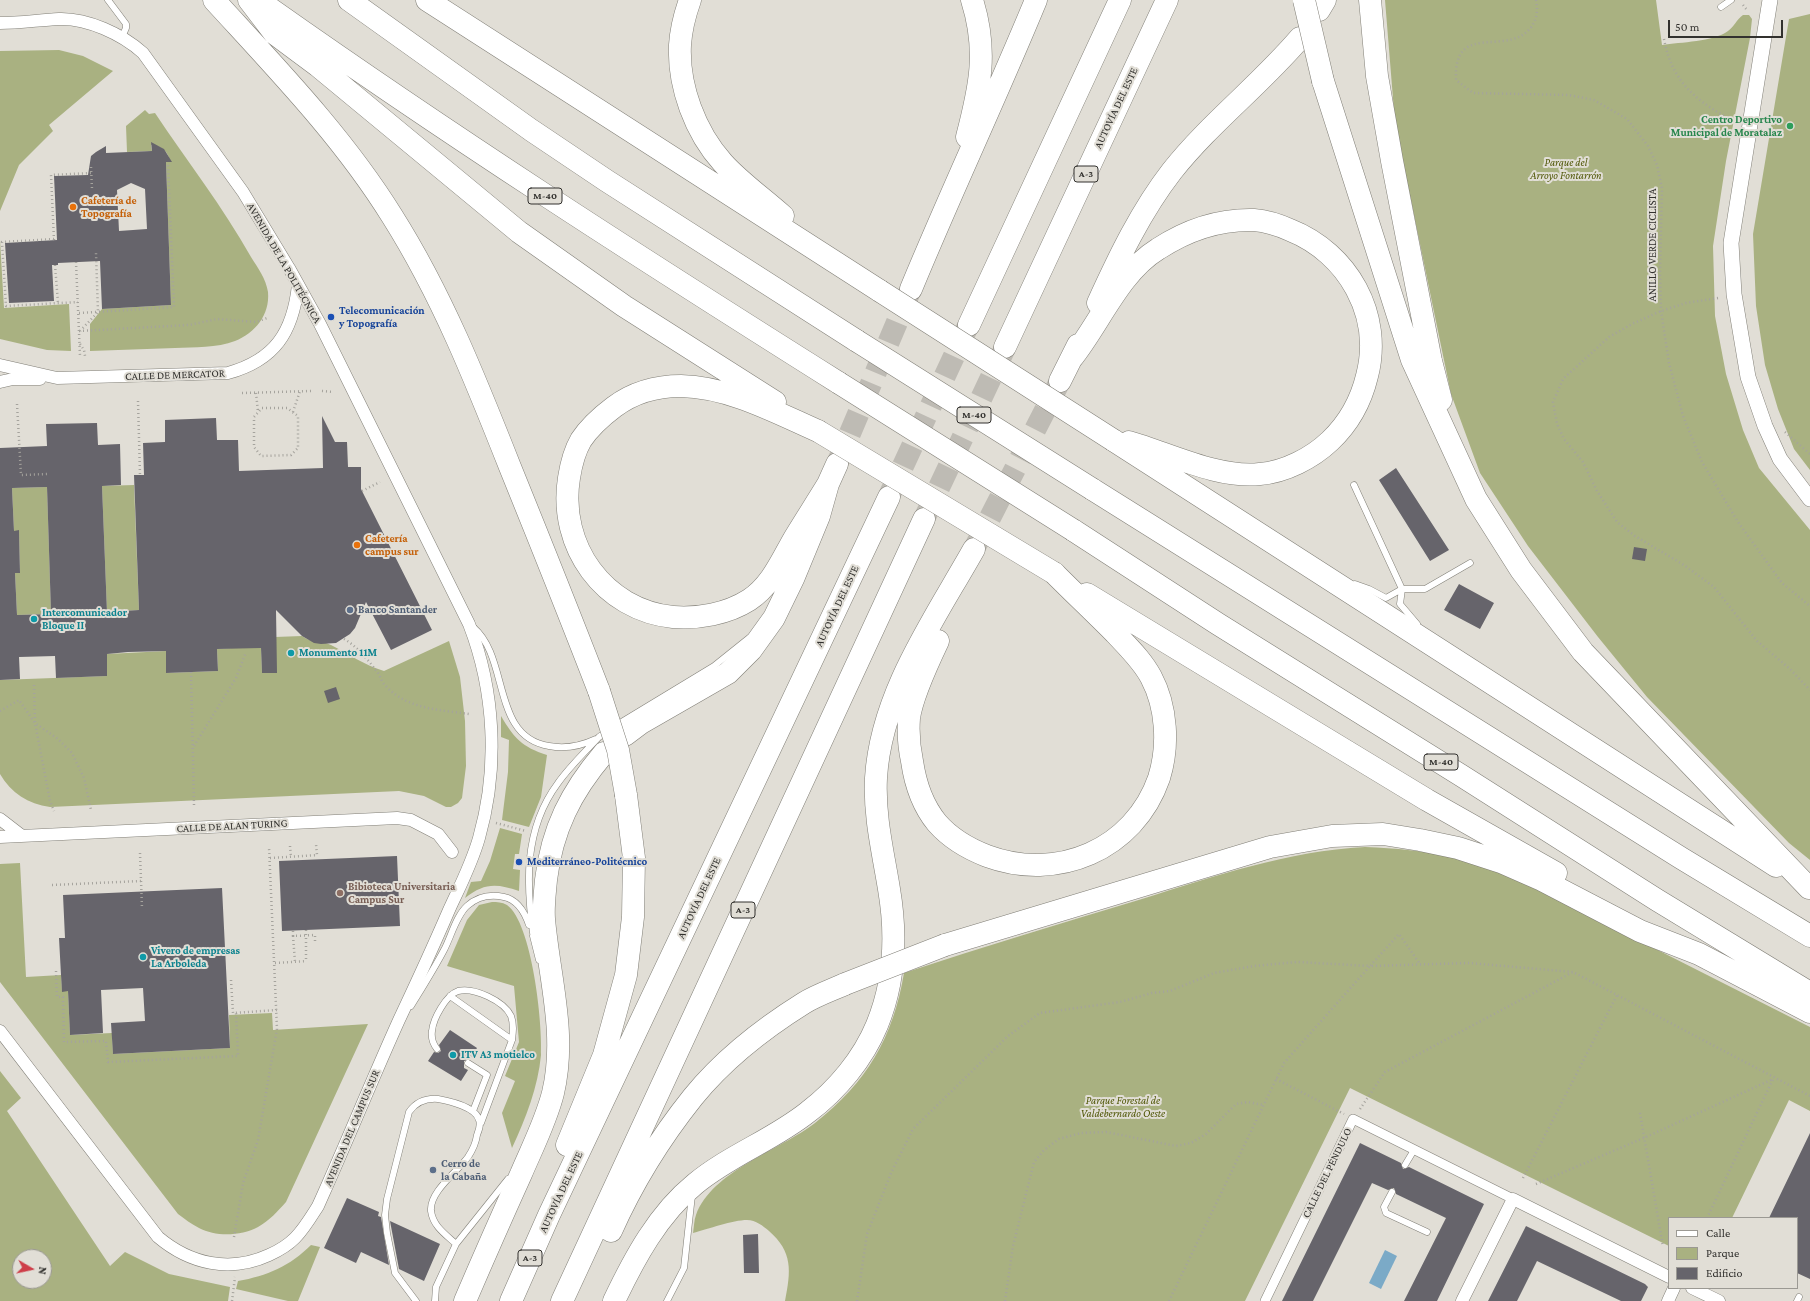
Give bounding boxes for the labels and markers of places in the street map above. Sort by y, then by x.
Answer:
place label: Centro Deportivo Municipal de Moratalaz [1671,113,1782,139]
marker: Centro Deportivo Municipal de Moratalaz [1785,121,1795,131]
place label: Cafetería de Topografía [81,194,137,220]
marker: Cafetería de Topografía [68,202,78,212]
place label: Telecomunicación y Topografía [339,304,425,330]
marker: Telecomunicación y Topografía [326,312,336,322]
place label: Cafetería campus sur [365,532,419,558]
marker: Cafetería campus sur [352,540,362,550]
place label: Banco Santander [358,603,437,617]
marker: Banco Santander [345,605,355,615]
place label: Intercomunicador Bloque II [42,606,127,632]
marker: Intercomunicador Bloque II [29,614,39,624]
place label: Monumento 11M [299,646,377,660]
marker: Monumento 11M [286,648,296,658]
place label: Mediterráneo-Politécnico [527,855,647,869]
marker: Mediterráneo-Politécnico [514,857,524,867]
place label: Bibioteca Universitaria Campus Sur [348,880,455,906]
marker: Bibioteca Universitaria Campus Sur [335,888,345,898]
place label: Vivero de empresas La Arboleda [151,944,240,970]
marker: Vivero de empresas La Arboleda [138,952,148,962]
place label: ITV A3 motielco [461,1048,535,1062]
marker: ITV A3 motielco [448,1050,458,1060]
place label: Cerro de la Cabaña [441,1157,487,1183]
marker: Cerro de la Cabaña [428,1165,438,1175]

